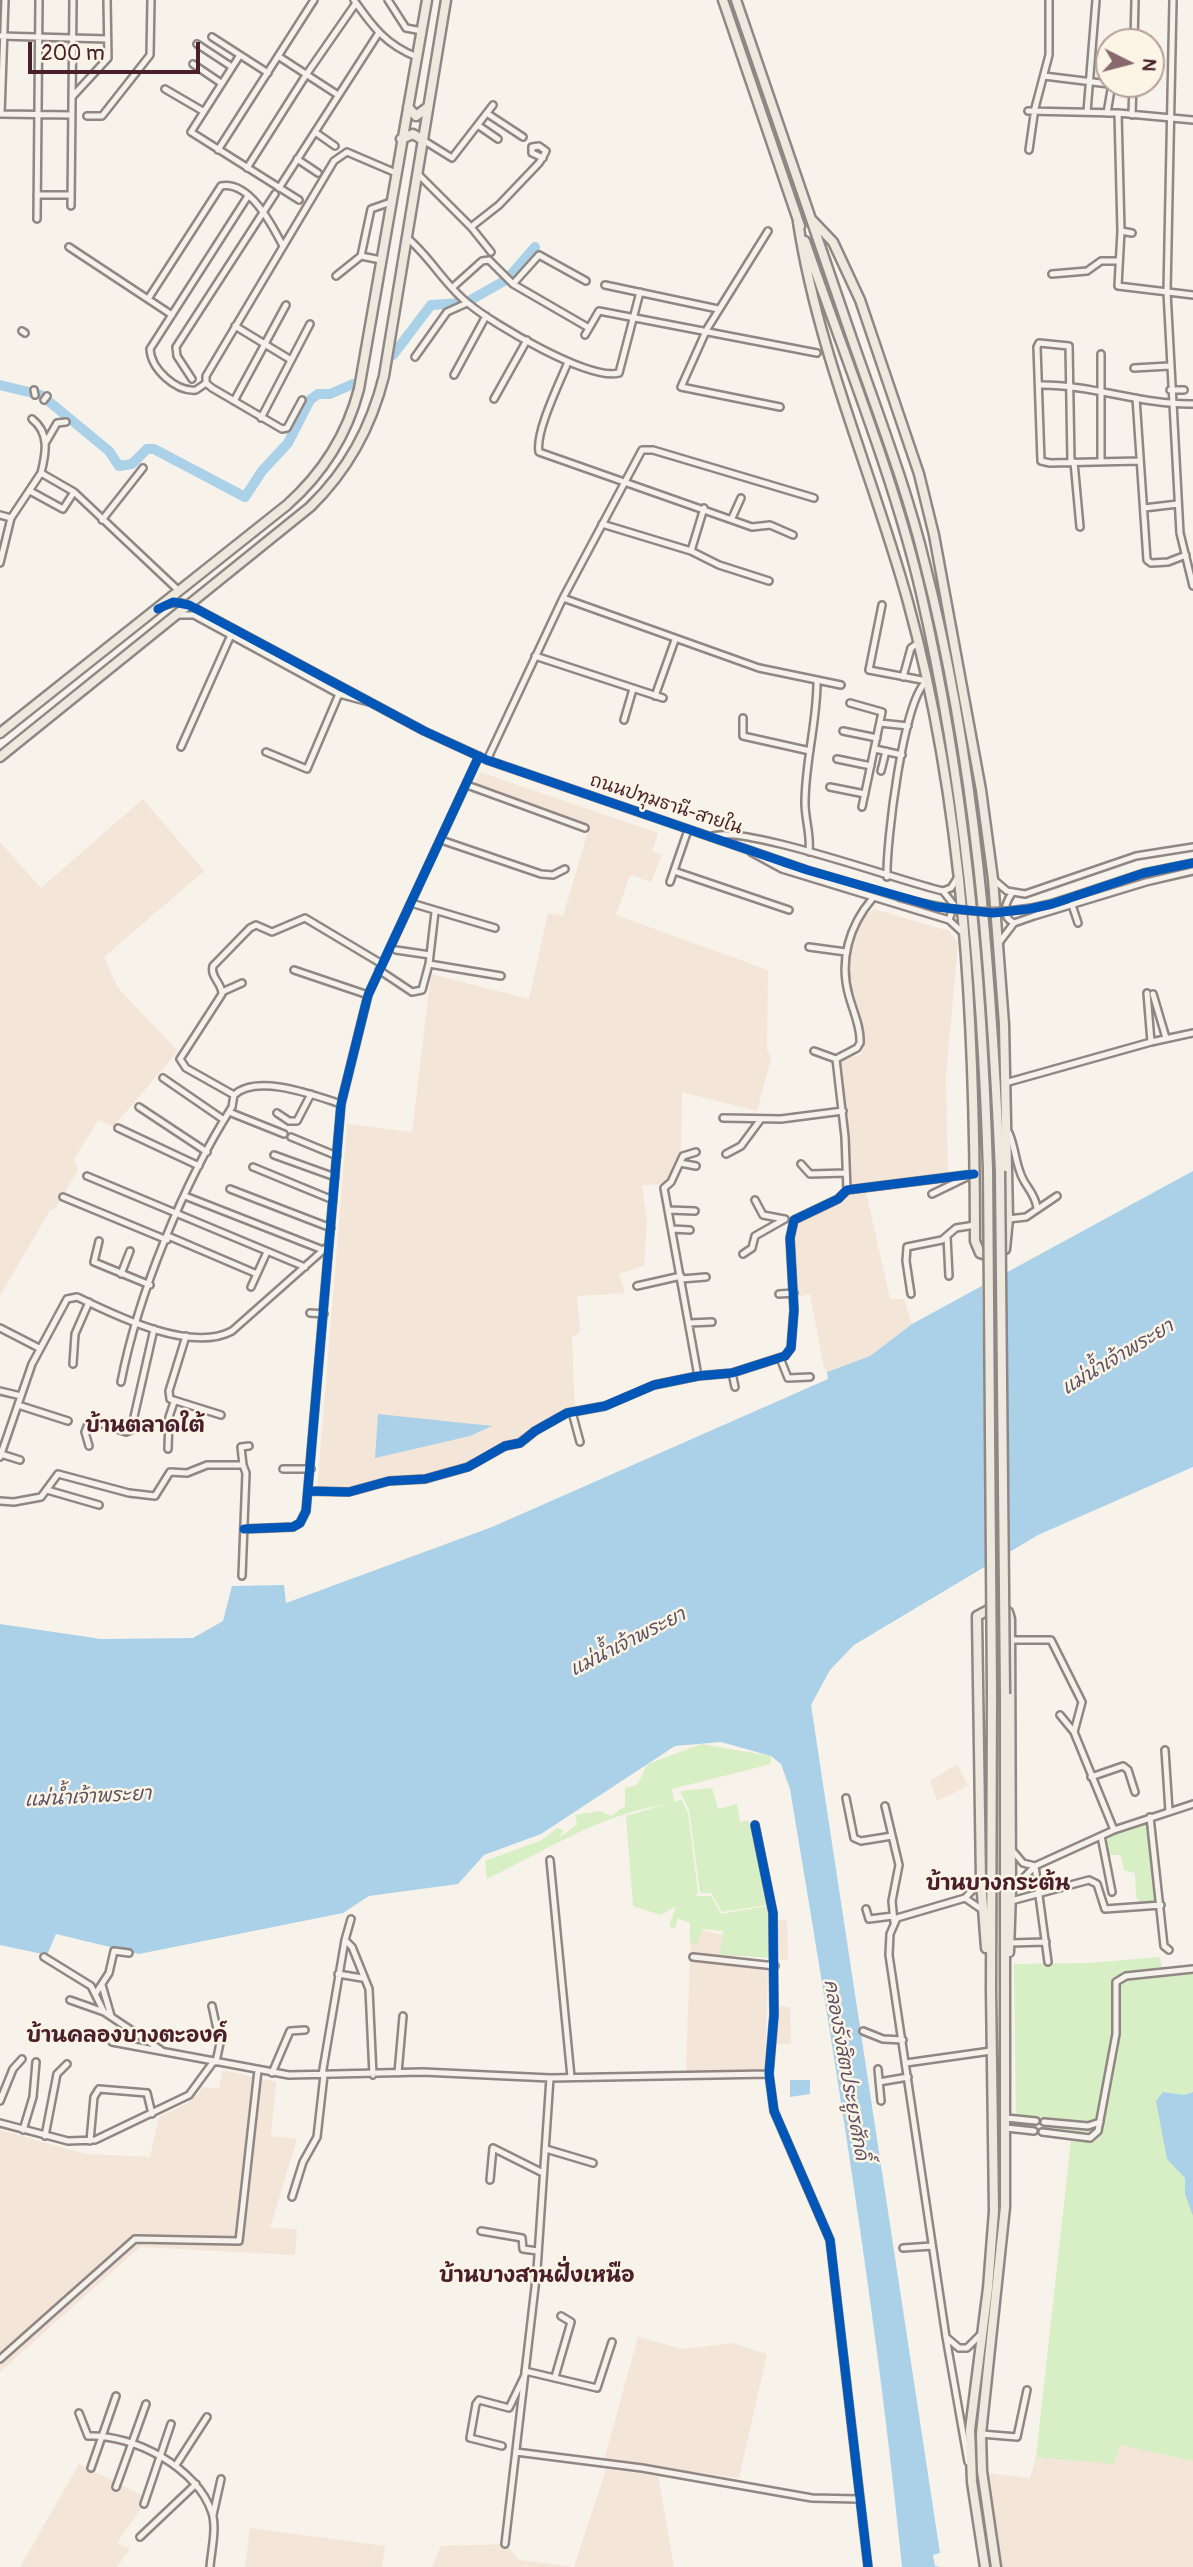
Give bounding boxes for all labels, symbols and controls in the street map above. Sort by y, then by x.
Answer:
scale bar [32,28,203,72]
north arrow [1095,28,1165,98]
text: 200 m [41,40,105,67]
text: N [1136,57,1162,73]
street label: ถนนปทุมธานี-สายใน [587,770,745,840]
water label: แม่น้ำเจ้าพระยา [1058,1316,1178,1400]
district label: บ้านตลาดใต้ [85,1414,205,1440]
water label: แม่น้ำเจ้าพระยา [566,1604,690,1682]
water label: แม่น้ำเจ้าพระยา [24,1783,152,1813]
district label: บ้านบางกระต้น [926,1872,1070,1898]
water label: คลองรังสิตประยูรศักดิ์ [818,1978,872,2162]
district label: บ้านคลองบางตะองค์ [26,2024,228,2050]
district label: บ้านบางสานฝั่งเหนือ [439,2264,635,2290]

